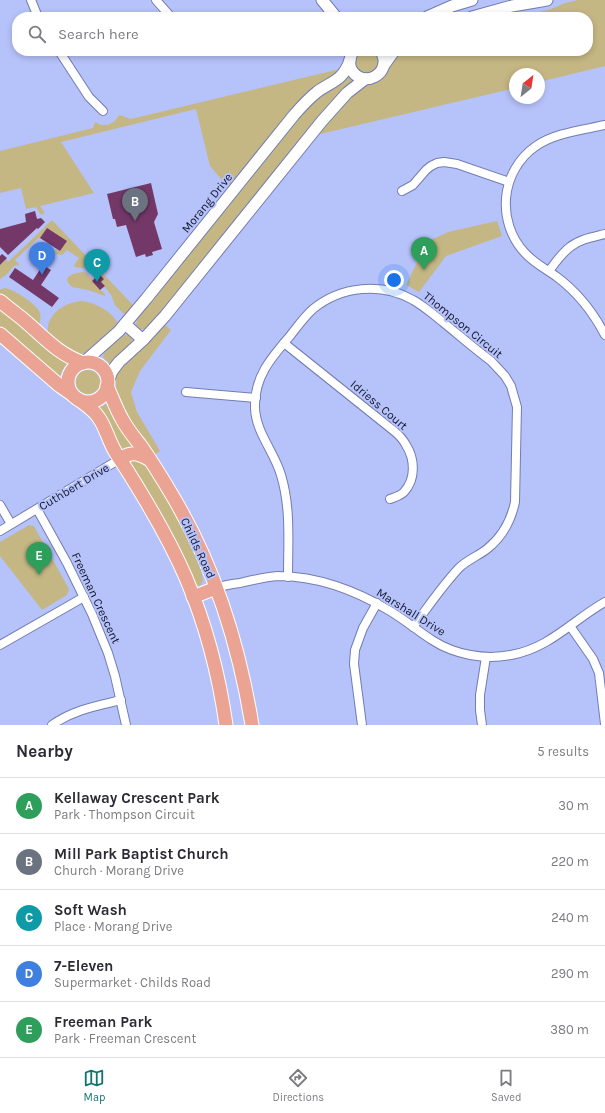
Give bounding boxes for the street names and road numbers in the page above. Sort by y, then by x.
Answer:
street label: Morang Drive [179,170,235,236]
street label: Thompson Circuit [421,289,506,362]
street label: Idriess Court [348,377,411,433]
street label: Cuthbert Drive [36,461,112,513]
street label: Childs Road [178,515,218,581]
street label: Freeman Crescent [69,550,123,646]
street label: Marshall Drive [374,585,448,639]

